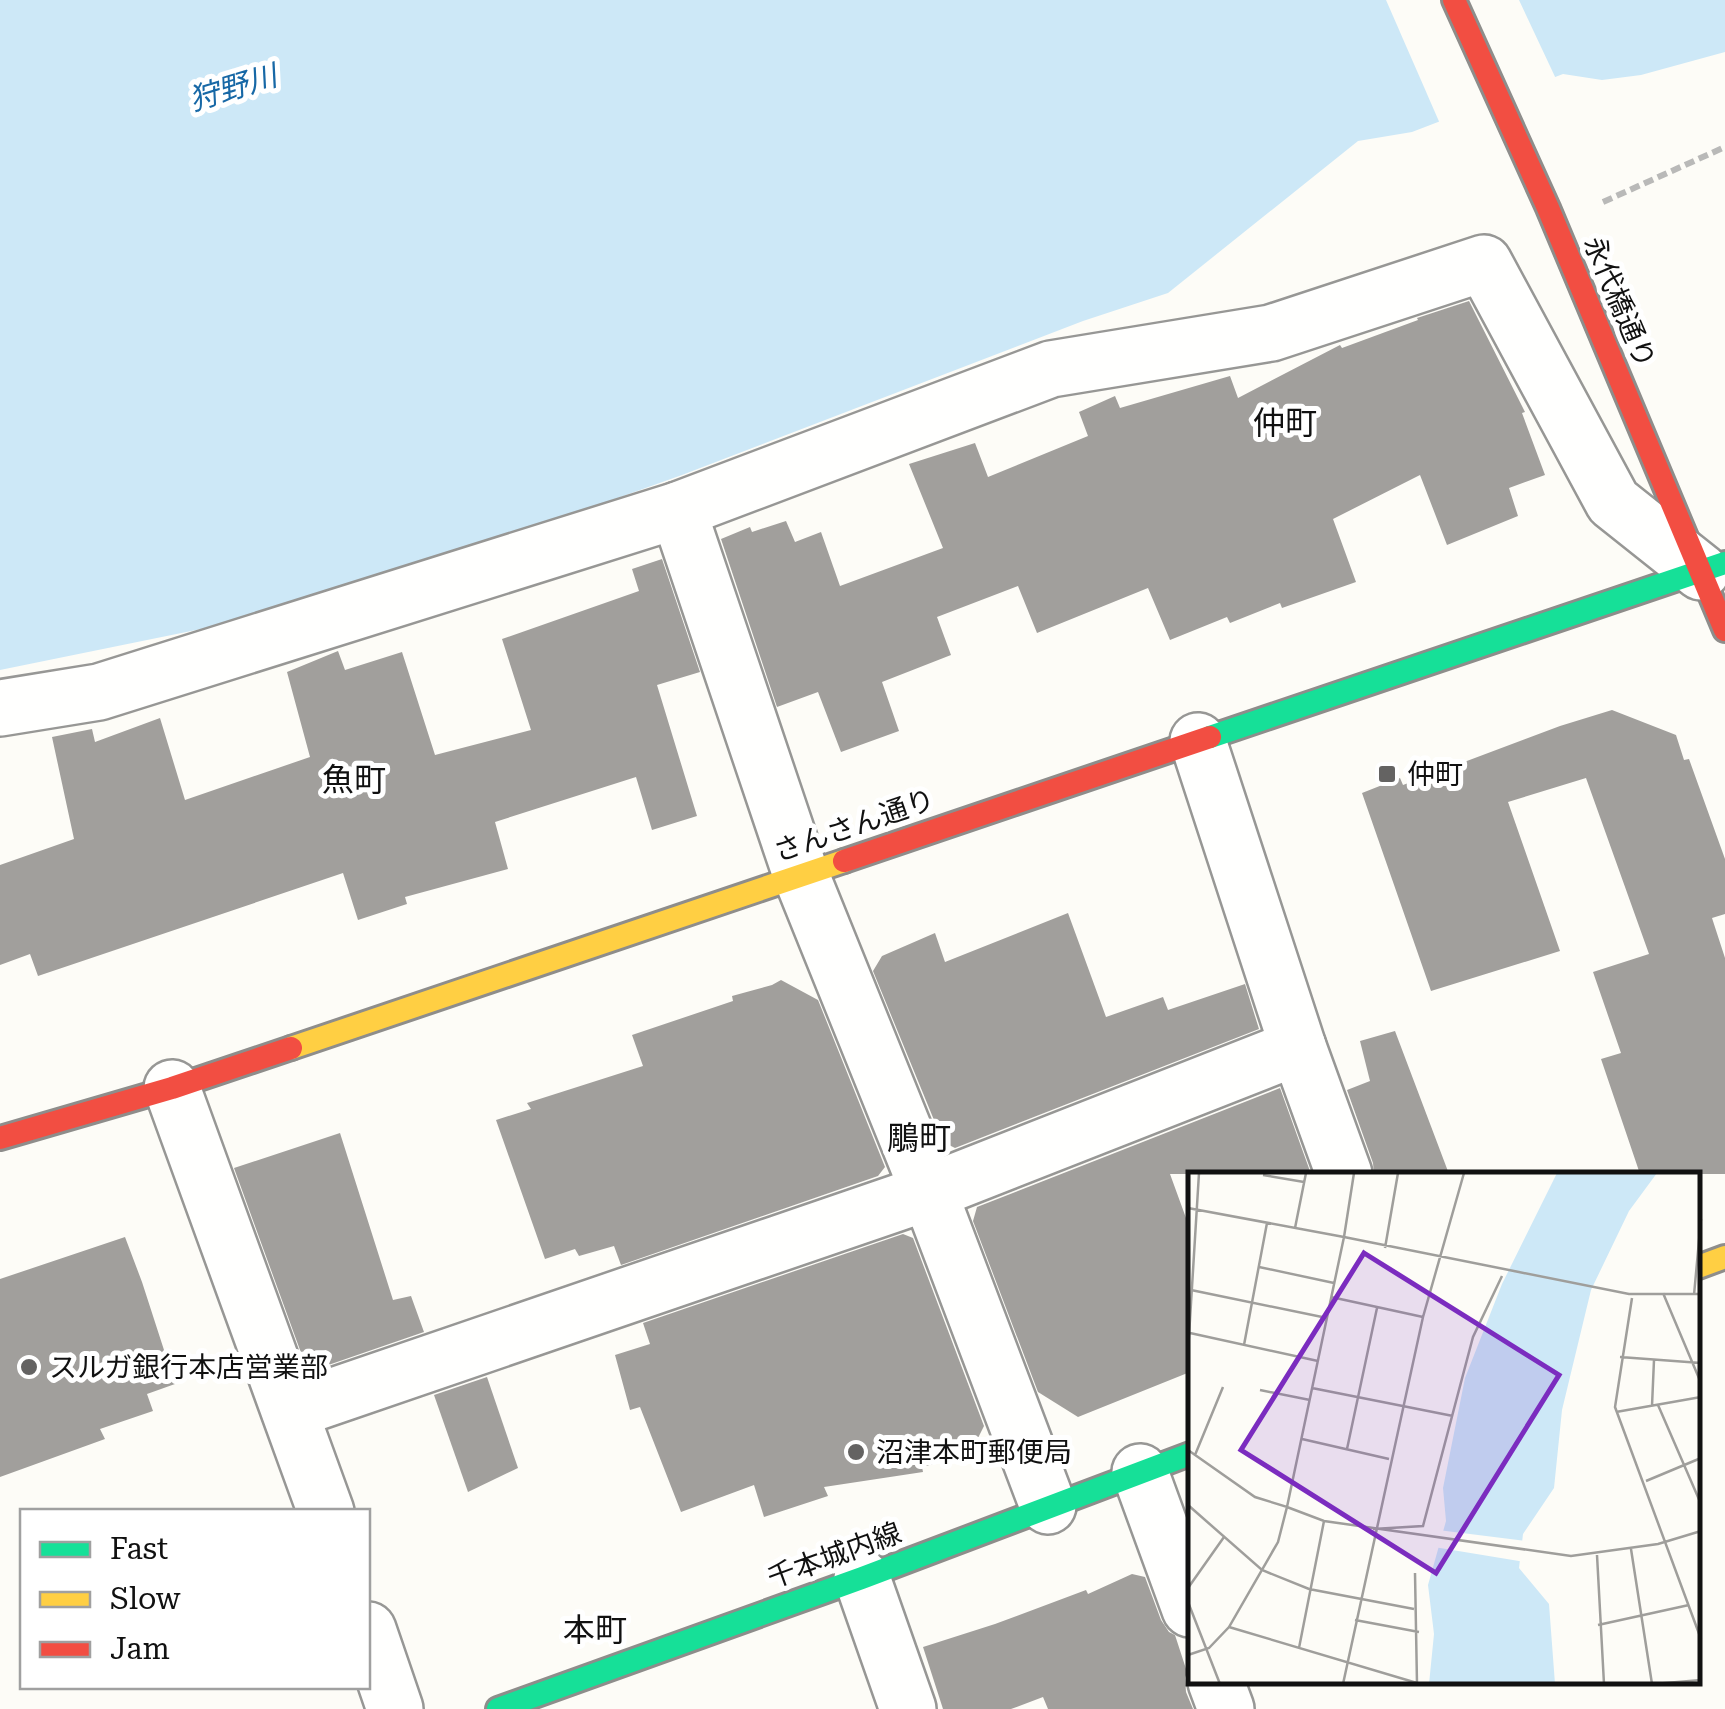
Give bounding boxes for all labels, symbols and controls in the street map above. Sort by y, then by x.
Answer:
water label: 狩野川 [185,57,284,117]
street label: 永代橋通り [1577,231,1662,373]
district label: 仲町 [1253,404,1317,442]
place label: 仲町 [1407,758,1463,791]
district label: 魚町 [322,761,386,799]
marker: 仲町 [1376,763,1398,785]
street label: さんさん通り [769,783,939,868]
district label: 鵰町 [887,1119,951,1157]
inset map [1188,1172,1700,1684]
place label: スルガ銀行本店営業部 [49,1351,328,1384]
marker: スルガ銀行本店営業部 [18,1356,40,1378]
place label: 沼津本町郵便局 [876,1436,1072,1469]
marker: 沼津本町郵便局 [845,1441,867,1463]
legend [20,1509,370,1689]
street label: 千本城内線 [763,1516,906,1595]
text: Fast [110,1531,168,1566]
text: Slow [110,1581,181,1616]
district label: 本町 [563,1611,627,1649]
text: Jam [110,1631,170,1666]

